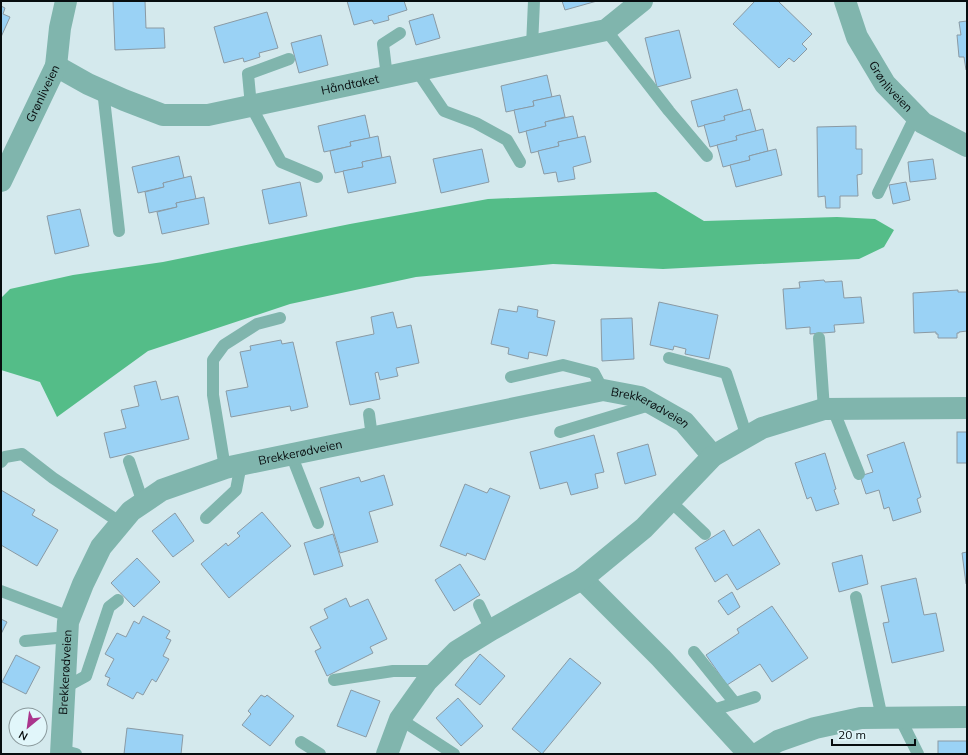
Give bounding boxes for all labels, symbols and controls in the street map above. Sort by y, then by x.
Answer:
street label: Grønliveien [866,58,916,115]
street label: Grønliveien [22,62,63,124]
street label: Håndtaket [319,71,380,98]
street label: Brekkerødveien [610,384,693,431]
street label: Brekkerødveien [257,436,343,468]
street label: Brekkerødveien [55,629,75,715]
north arrow [8,707,48,747]
scale bar [832,721,915,747]
text: 20 m [838,727,866,742]
text: N [16,728,30,744]

